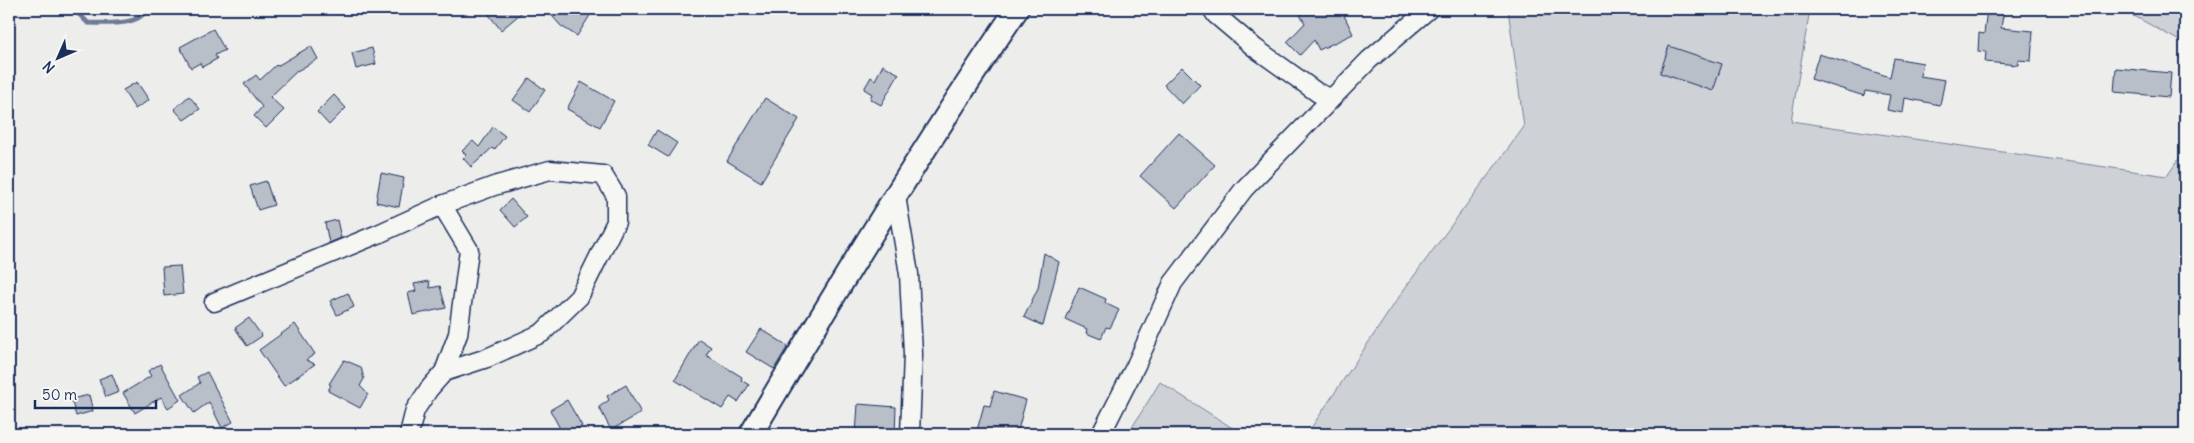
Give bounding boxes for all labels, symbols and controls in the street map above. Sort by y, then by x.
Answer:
north arrow [32,32,82,82]
text: N [39,57,59,77]
scale bar [35,378,156,410]
text: 50 m [42,385,77,404]

